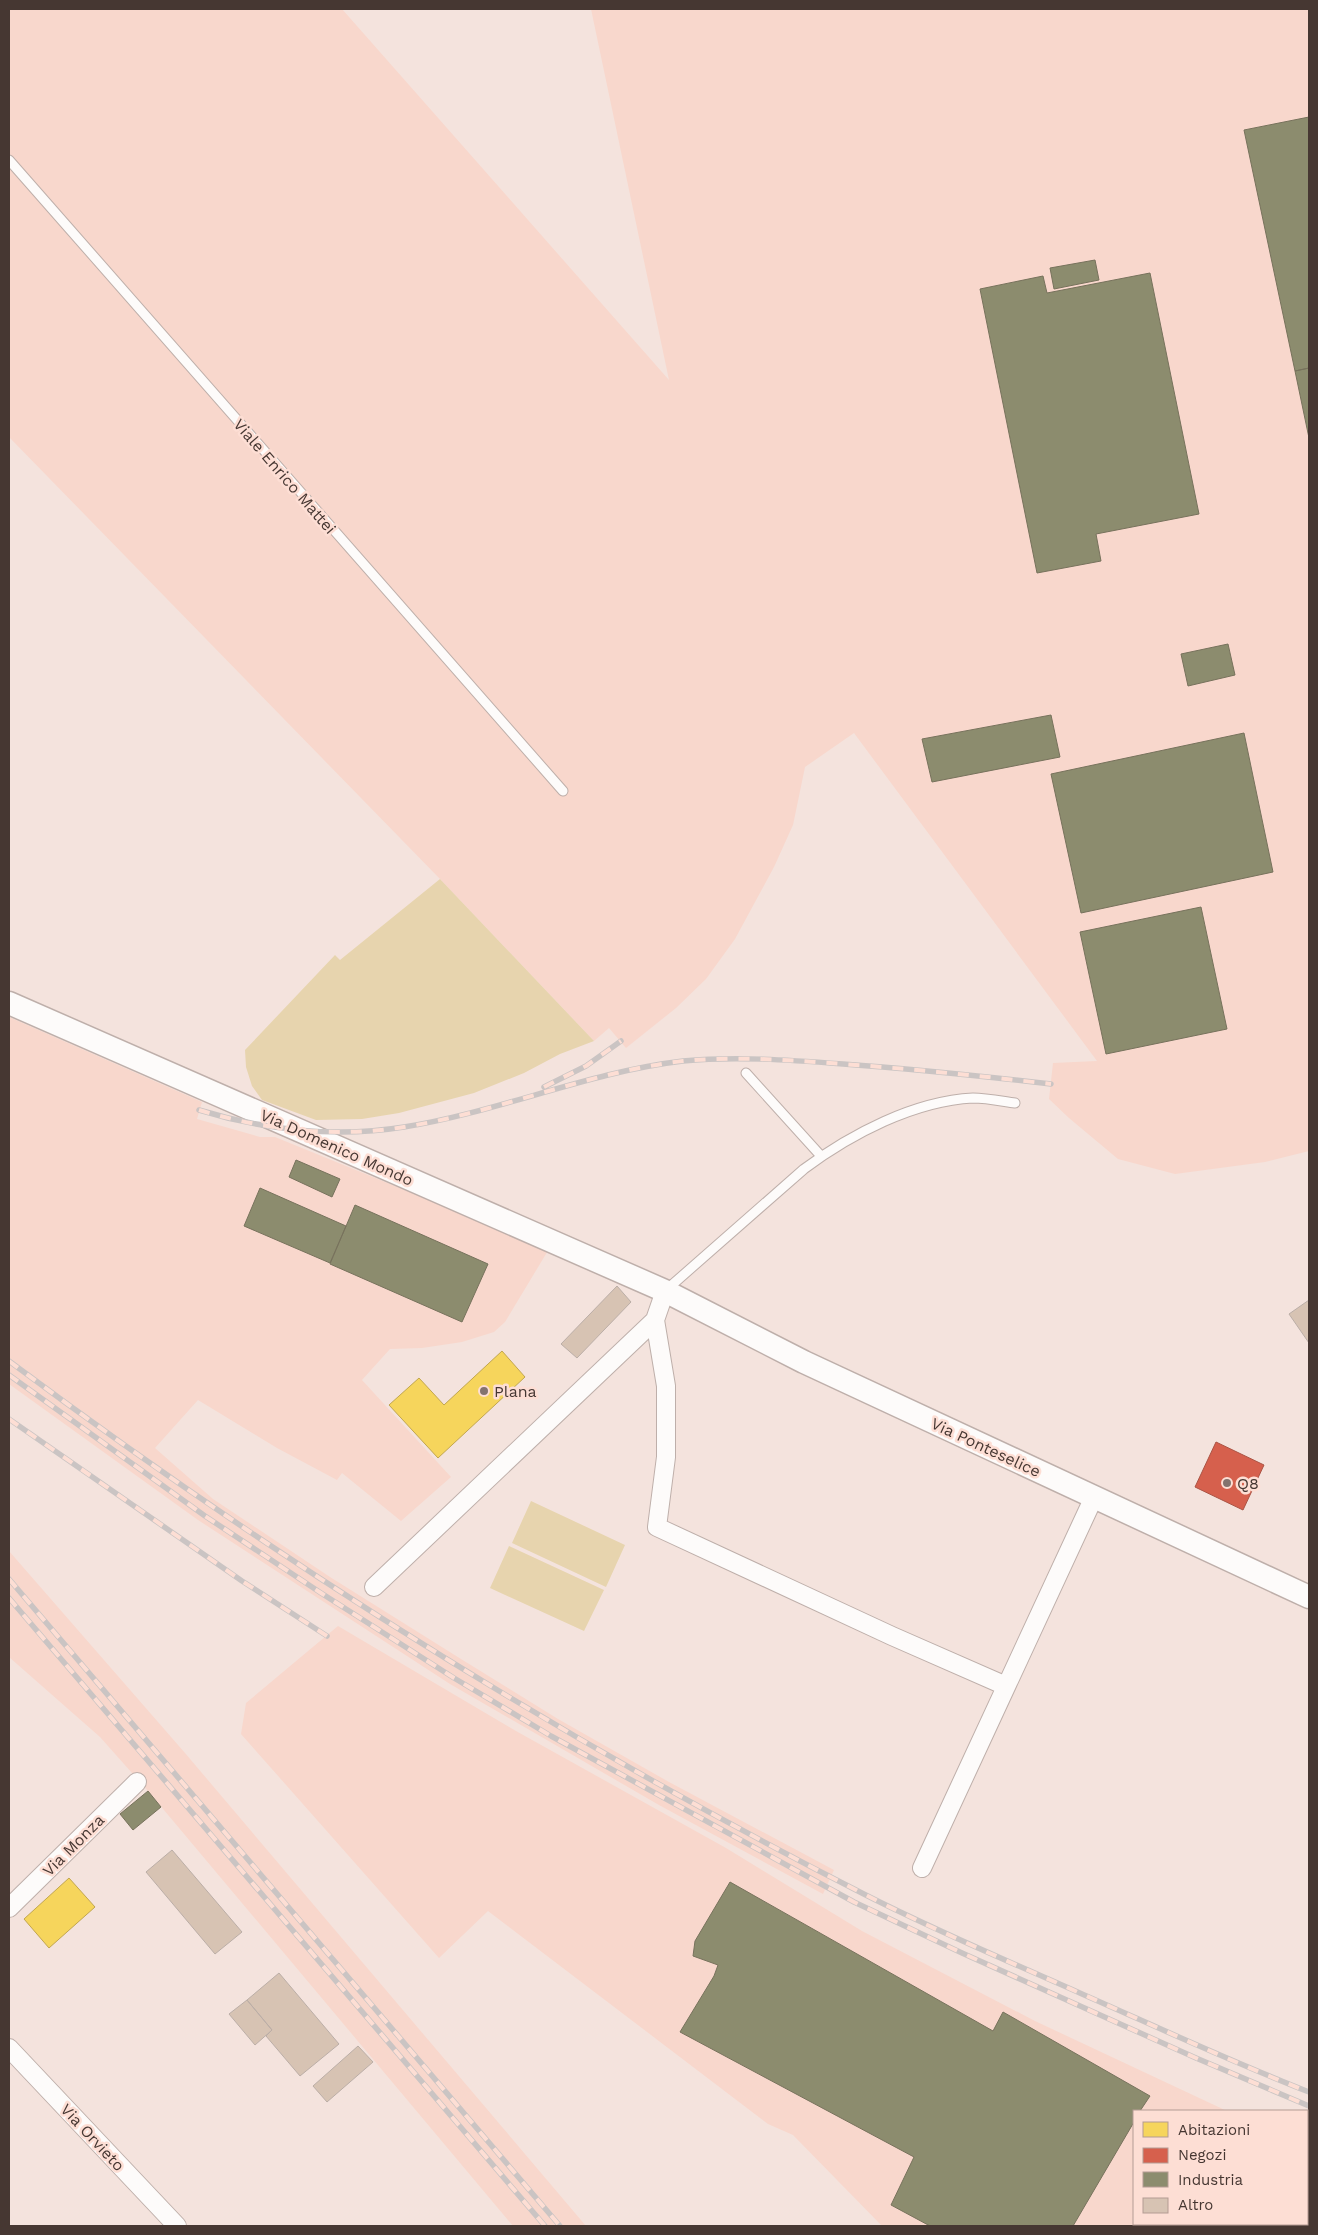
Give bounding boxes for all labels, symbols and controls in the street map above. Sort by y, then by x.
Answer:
street label: Viale Enrico Mattei [229,415,340,538]
street label: Via Domenico Mondo [257,1105,416,1190]
place label: Plana [494,1382,537,1401]
marker: Plana [478,1385,490,1397]
street label: Via Ponteselice [928,1414,1044,1481]
place label: Q8 [1237,1474,1259,1493]
marker: Q8 [1221,1477,1233,1489]
street label: Via Monza [39,1811,108,1880]
street label: Via Orvieto [57,2100,129,2175]
legend [1133,2110,1308,2225]
text: Abitazioni [1178,2121,1250,2139]
text: Negozi [1178,2146,1226,2164]
text: Industria [1178,2171,1244,2189]
text: Altro [1178,2196,1213,2214]

